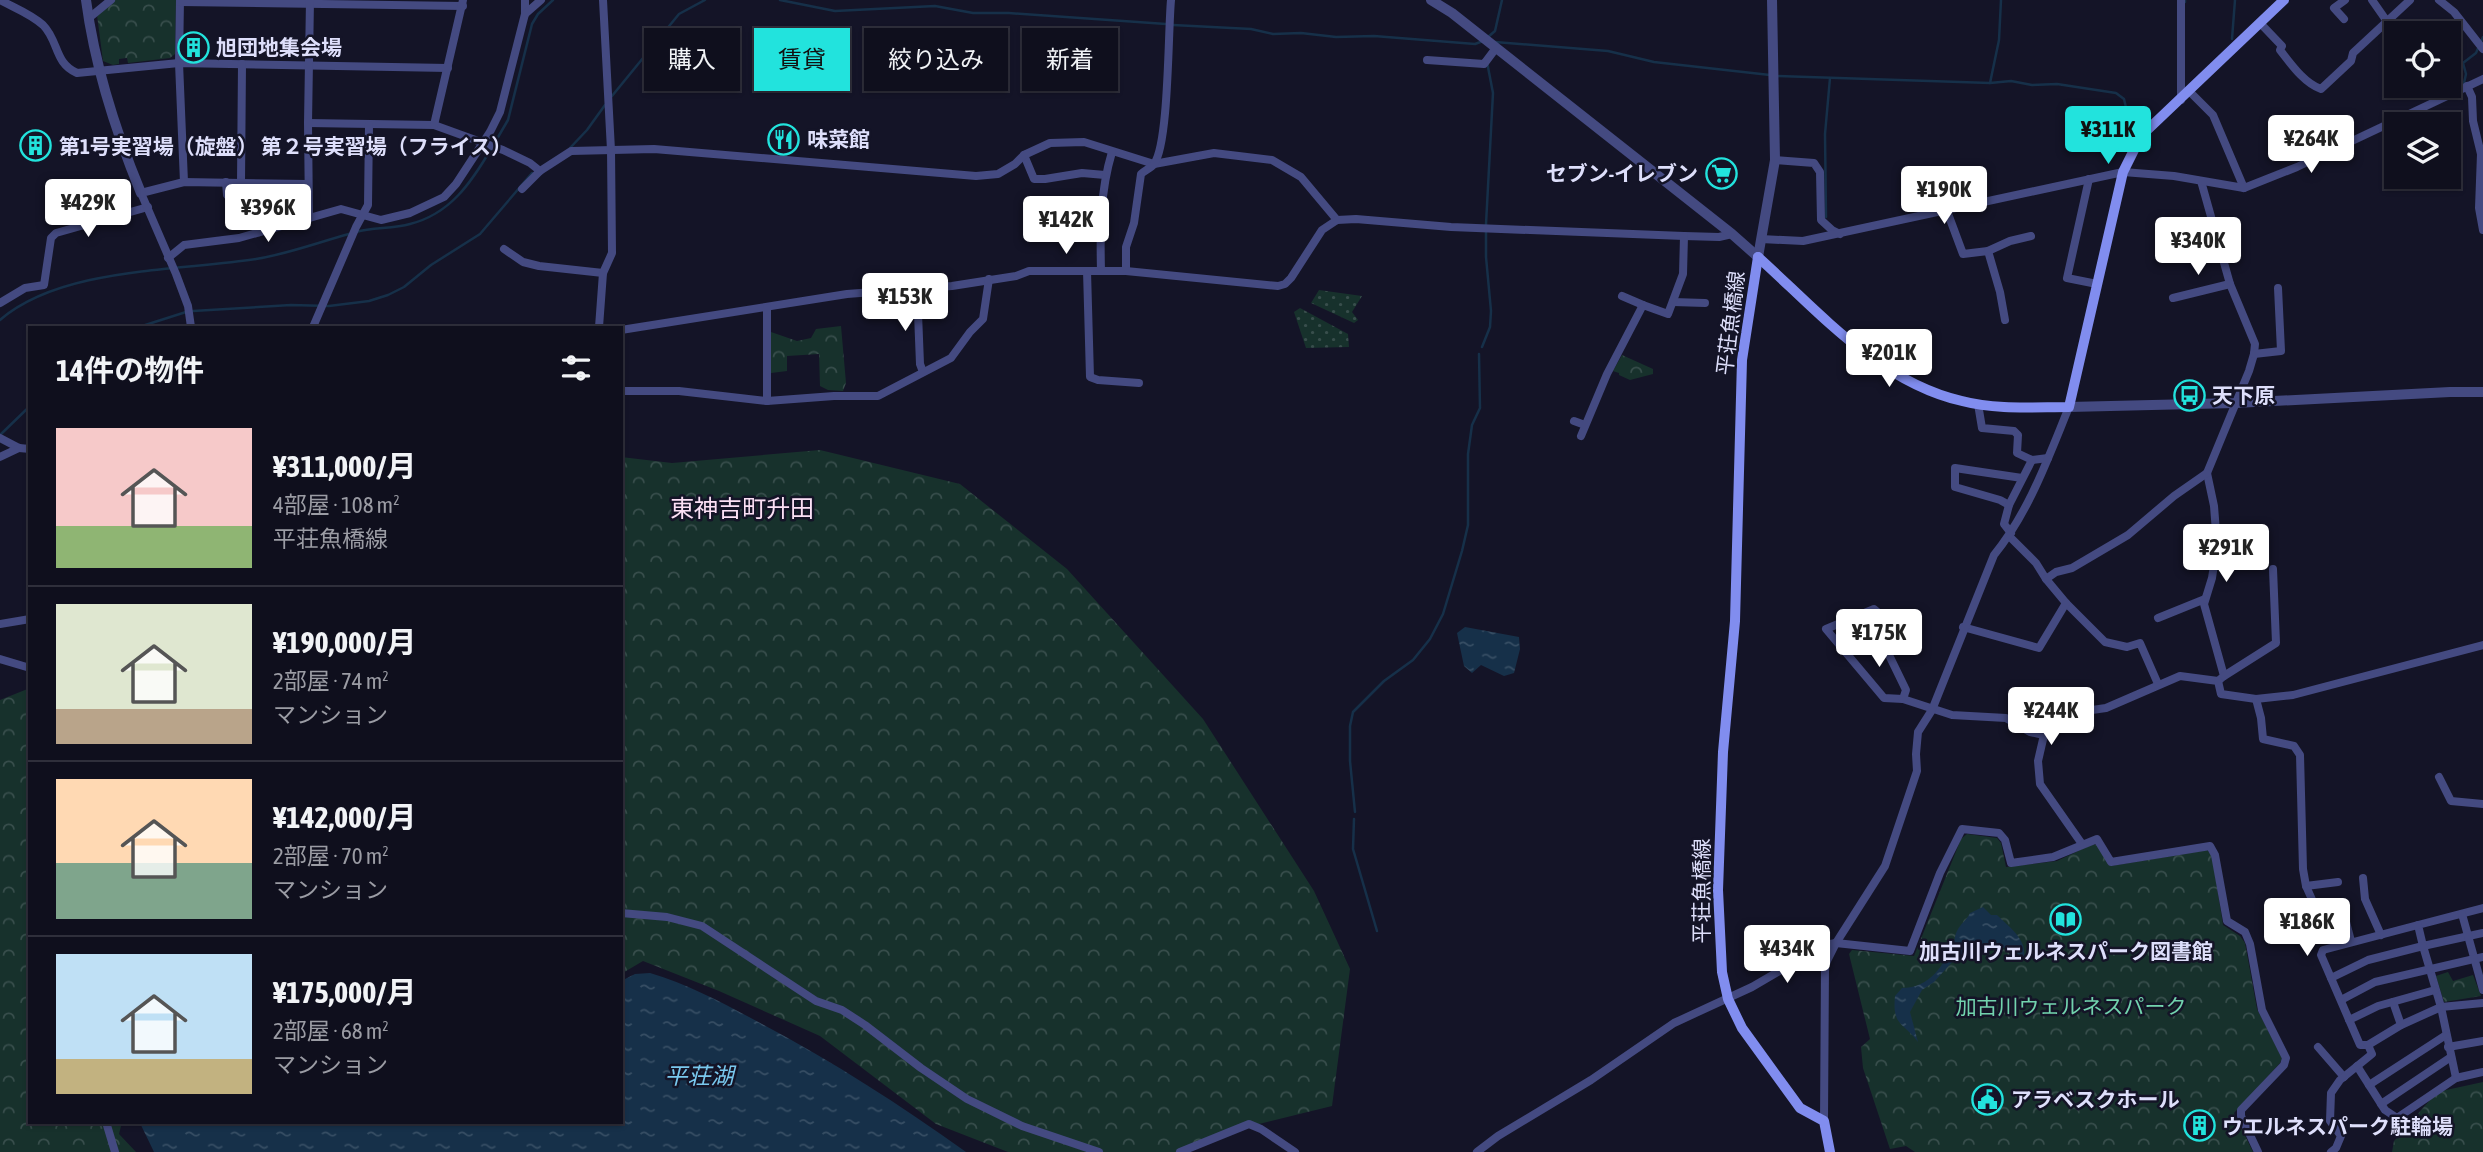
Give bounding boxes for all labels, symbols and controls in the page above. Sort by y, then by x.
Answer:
map controls [2384,21,2461,189]
button: locate [2384,21,2461,98]
chip: 購入 [644,28,740,91]
chip: 賃貸 [754,28,850,91]
chip: 絞り込み [864,28,1008,91]
chip: 新着 [1022,28,1118,91]
building icon: 旭団地集会場 [176,30,210,64]
place label: 旭団地集会場 [216,35,342,59]
pin: ¥311K [2059,106,2157,166]
button: layers [2384,112,2461,189]
text: ¥311K [2081,116,2135,142]
pin: ¥264K [2262,116,2360,175]
restaurant icon: 味菜館 [767,122,801,156]
text: ¥264K [2284,125,2338,151]
place label: 味菜館 [807,127,870,151]
building icon: 第1号実習場（旋盤） 第２号実習場（フライス） [19,129,53,163]
place label: 第1号実習場（旋盤） 第２号実習場（フライス） [59,134,512,158]
supermarket icon: セブン-イレブン [1704,156,1738,190]
place label: セブン-イレブン [1546,161,1698,185]
pin: ¥190K [1895,166,1993,226]
text: ¥190K [1917,176,1971,202]
pin: ¥429K [39,180,137,239]
pin: ¥396K [219,184,317,244]
text: ¥429K [61,189,115,215]
text: ¥396K [241,194,295,220]
pin: ¥142K [1017,196,1115,256]
text: ¥142K [1039,206,1093,232]
pin: ¥340K [2149,218,2247,277]
text: ¥340K [2171,227,2225,253]
street label: 平荘魚橋線 [1712,269,1748,377]
pin: ¥153K [856,274,954,333]
text: ¥153K [878,283,932,309]
pin: ¥201K [1840,330,1938,389]
text: ¥201K [1862,339,1916,365]
icon: filters [557,349,595,387]
text: 14件の物件 [56,353,204,387]
bus stop icon: 天下原 [2172,378,2206,412]
place label: 天下原 [2212,383,2275,407]
text: ¥311,000/月 [273,449,416,483]
icon: home [112,456,196,540]
text: 4部屋 · 108 m² [273,492,400,518]
district label: 東神吉町升田 [670,495,814,522]
pin: ¥291K [2177,524,2275,584]
text: 平荘魚橋線 [273,526,388,552]
text: ¥291K [2199,534,2253,560]
pin: ¥175K [1830,610,1928,669]
text: ¥175K [1852,619,1906,645]
text: ¥190,000/月 [273,625,416,659]
icon: home [112,632,196,716]
text: 2部屋 · 74 m² [273,668,389,694]
pin: ¥244K [2002,688,2100,747]
text: ¥244K [2024,697,2078,723]
text: マンション [273,702,388,728]
text: ¥142,000/月 [273,800,416,834]
icon: home [112,807,196,891]
street label: 平荘魚橋線 [1689,839,1713,944]
text: 2部屋 · 70 m² [273,843,389,869]
text: マンション [273,877,388,903]
pin: ¥186K [2258,898,2356,958]
library icon: 加古川ウェルネスパーク図書館 [2049,902,2083,936]
text: ¥186K [2280,908,2334,934]
pin: ¥434K [1738,926,1836,985]
text: ¥434K [1760,935,1814,961]
place label: 加古川ウェルネスパーク図書館 [1919,939,2213,963]
text: ¥175,000/月 [273,975,416,1009]
icon: home [112,982,196,1066]
park label: 加古川ウェルネスパーク [1956,994,2187,1018]
text: 2部屋 · 68 m² [273,1018,389,1044]
text: マンション [273,1052,388,1078]
water label: 平荘湖 [665,1063,737,1089]
public building icon: アラベスクホール [1971,1082,2005,1116]
place label: アラベスクホール [2011,1087,2179,1111]
building icon: ウエルネスパーク駐輪場 [2182,1109,2216,1143]
place label: ウエルネスパーク駐輪場 [2222,1114,2453,1138]

